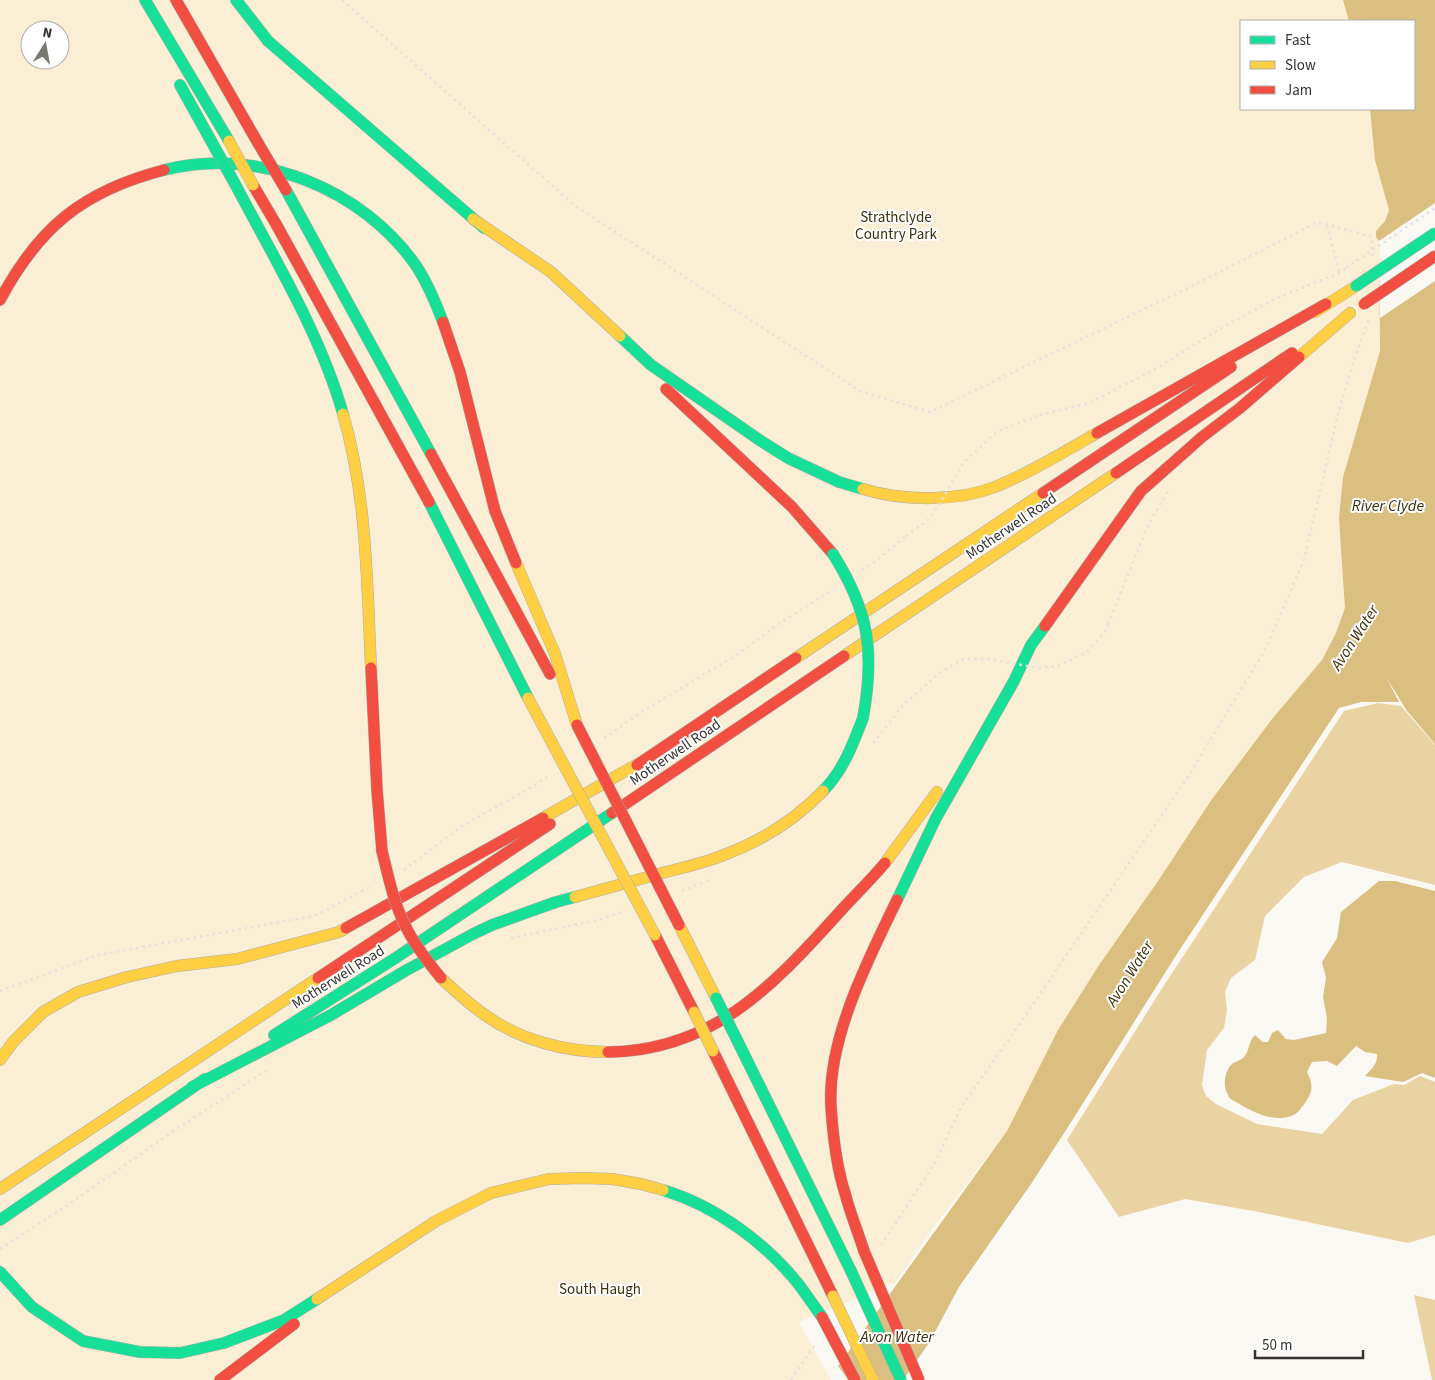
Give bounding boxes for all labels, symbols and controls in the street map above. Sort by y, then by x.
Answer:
north arrow [20,20,70,70]
legend [1240,20,1415,110]
text: N [41,23,54,44]
text: Fast [1285,30,1311,51]
text: Slow [1285,55,1316,76]
text: Jam [1285,80,1312,101]
park label: Strathclyde Country Park [855,207,937,245]
street label: Motherwell Road [961,488,1061,565]
water label: River Clyde [1352,495,1424,517]
water label: Avon Water [1325,599,1385,675]
street label: Motherwell Road [625,714,725,791]
water label: Avon Water [1100,935,1159,1011]
street label: Motherwell Road [288,940,389,1014]
park label: South Haugh [559,1279,641,1300]
water label: Avon Water [859,1326,935,1348]
scale bar [1255,1328,1362,1360]
text: 50 m [1262,1335,1292,1356]

